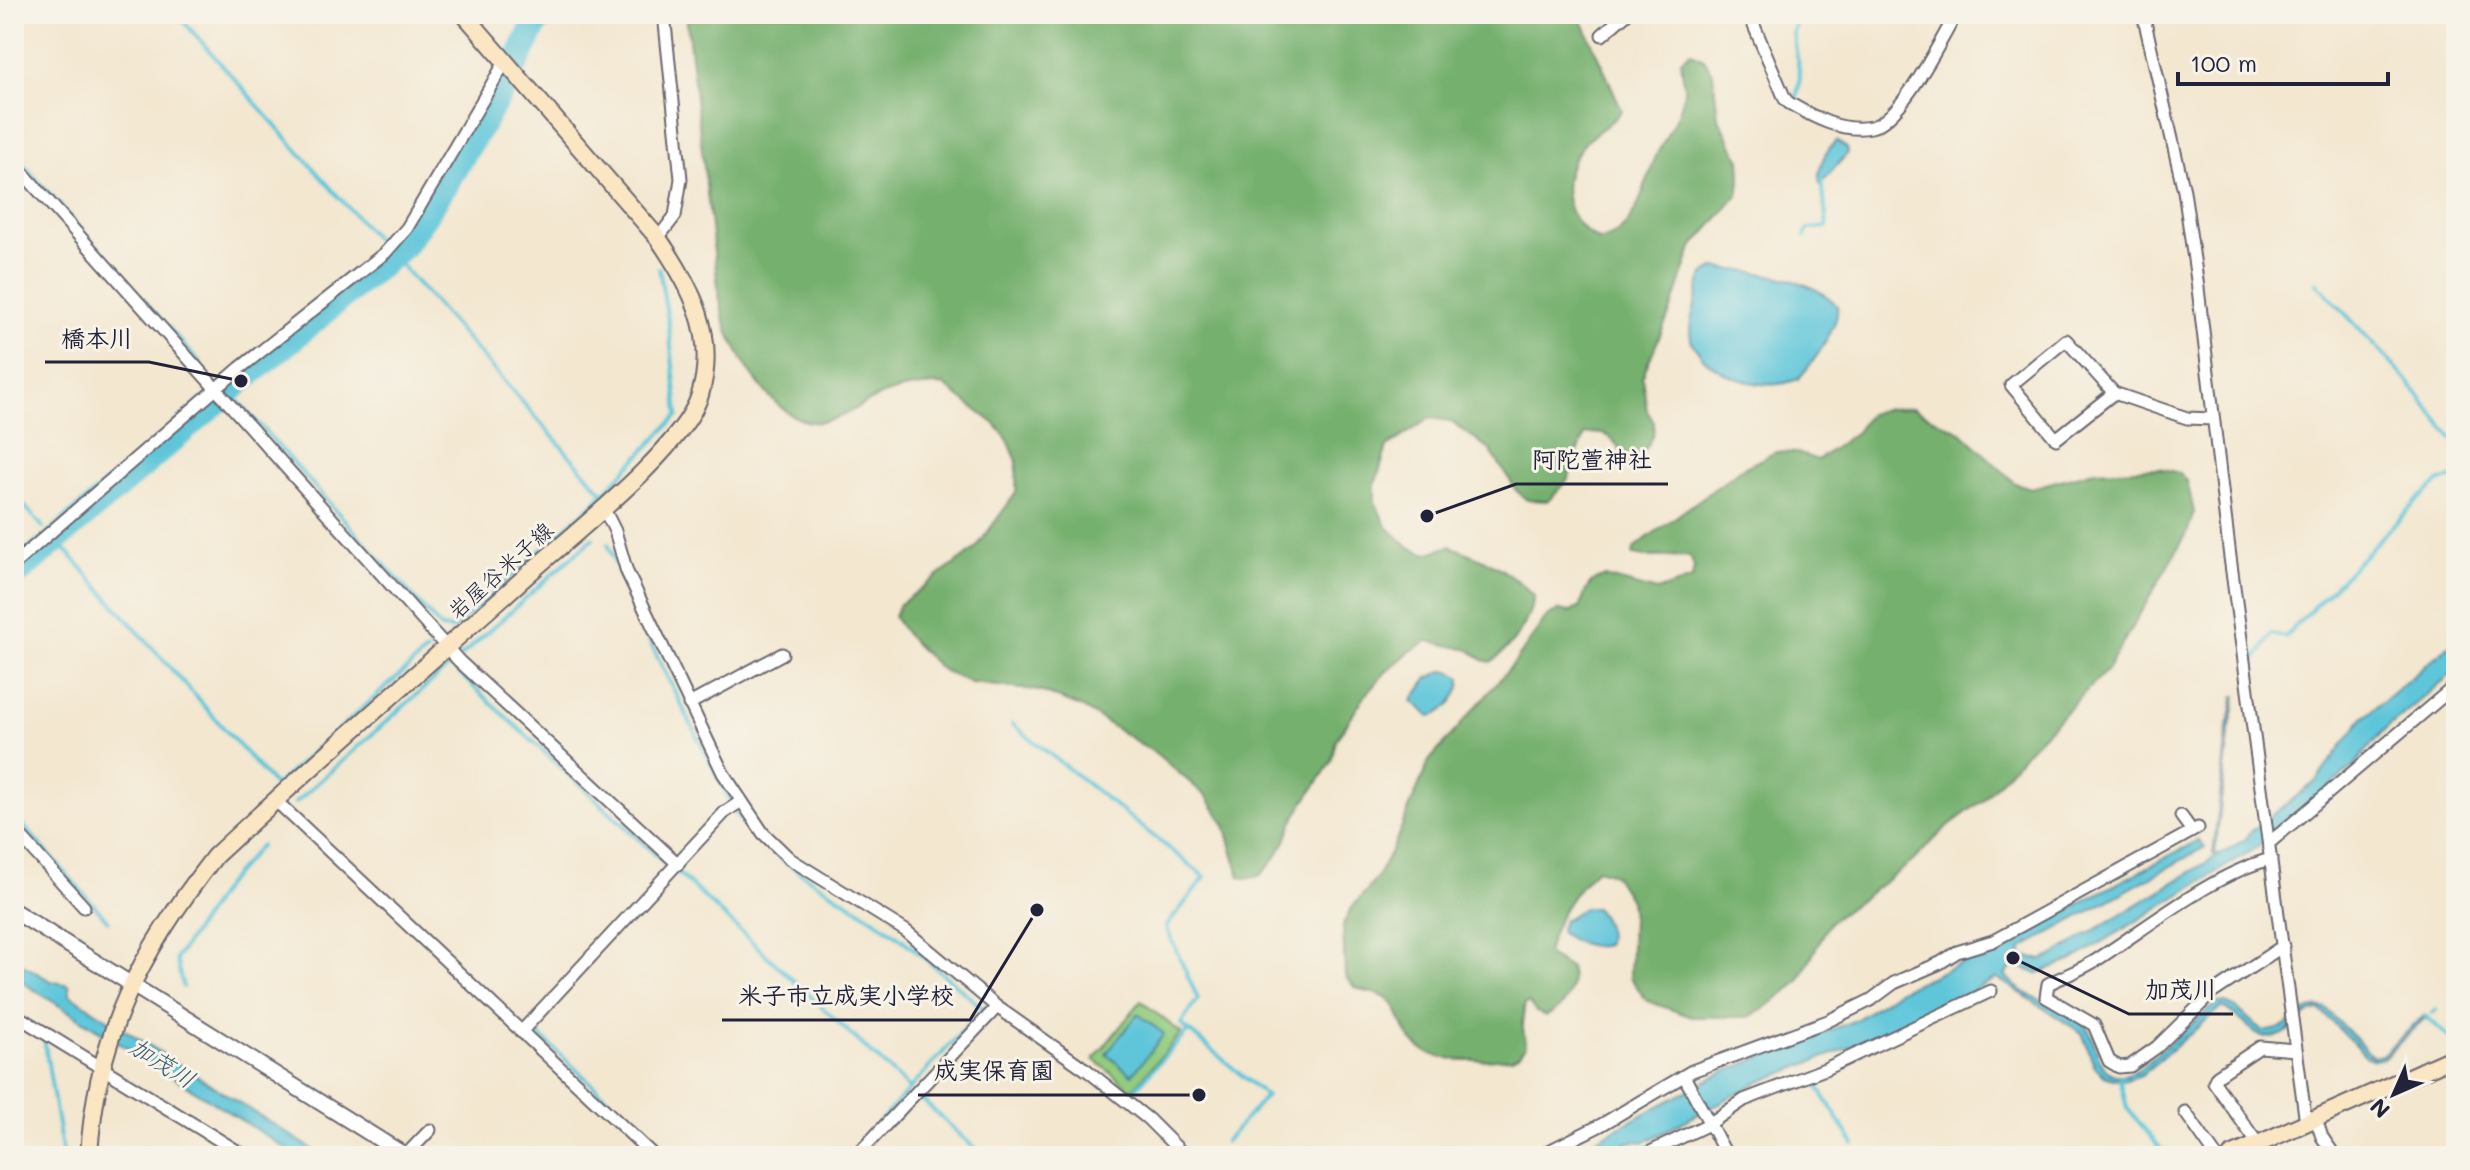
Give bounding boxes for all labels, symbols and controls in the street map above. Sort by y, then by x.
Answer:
scale bar [2178,36,2388,86]
text: 100 m [2190,47,2257,78]
callout: 橋本川 [45,314,149,362]
text: 橋本川 [61,322,133,353]
callout: 阿陀萱神社 [1516,436,1668,484]
text: 阿陀萱神社 [1532,443,1652,474]
street label: 岩屋谷米子線 [441,515,559,625]
callout: 加茂川 [2129,966,2233,1014]
callout: 米子市立成実小学校 [722,972,970,1020]
text: 加茂川 [2145,973,2217,1004]
text: 米子市立成実小学校 [738,979,954,1010]
water label: 加茂川 [124,1030,202,1094]
callout: 成実保育園 [918,1047,1070,1095]
text: 成実保育園 [934,1054,1054,1085]
north arrow [2354,1054,2434,1134]
text: N [2363,1092,2396,1125]

